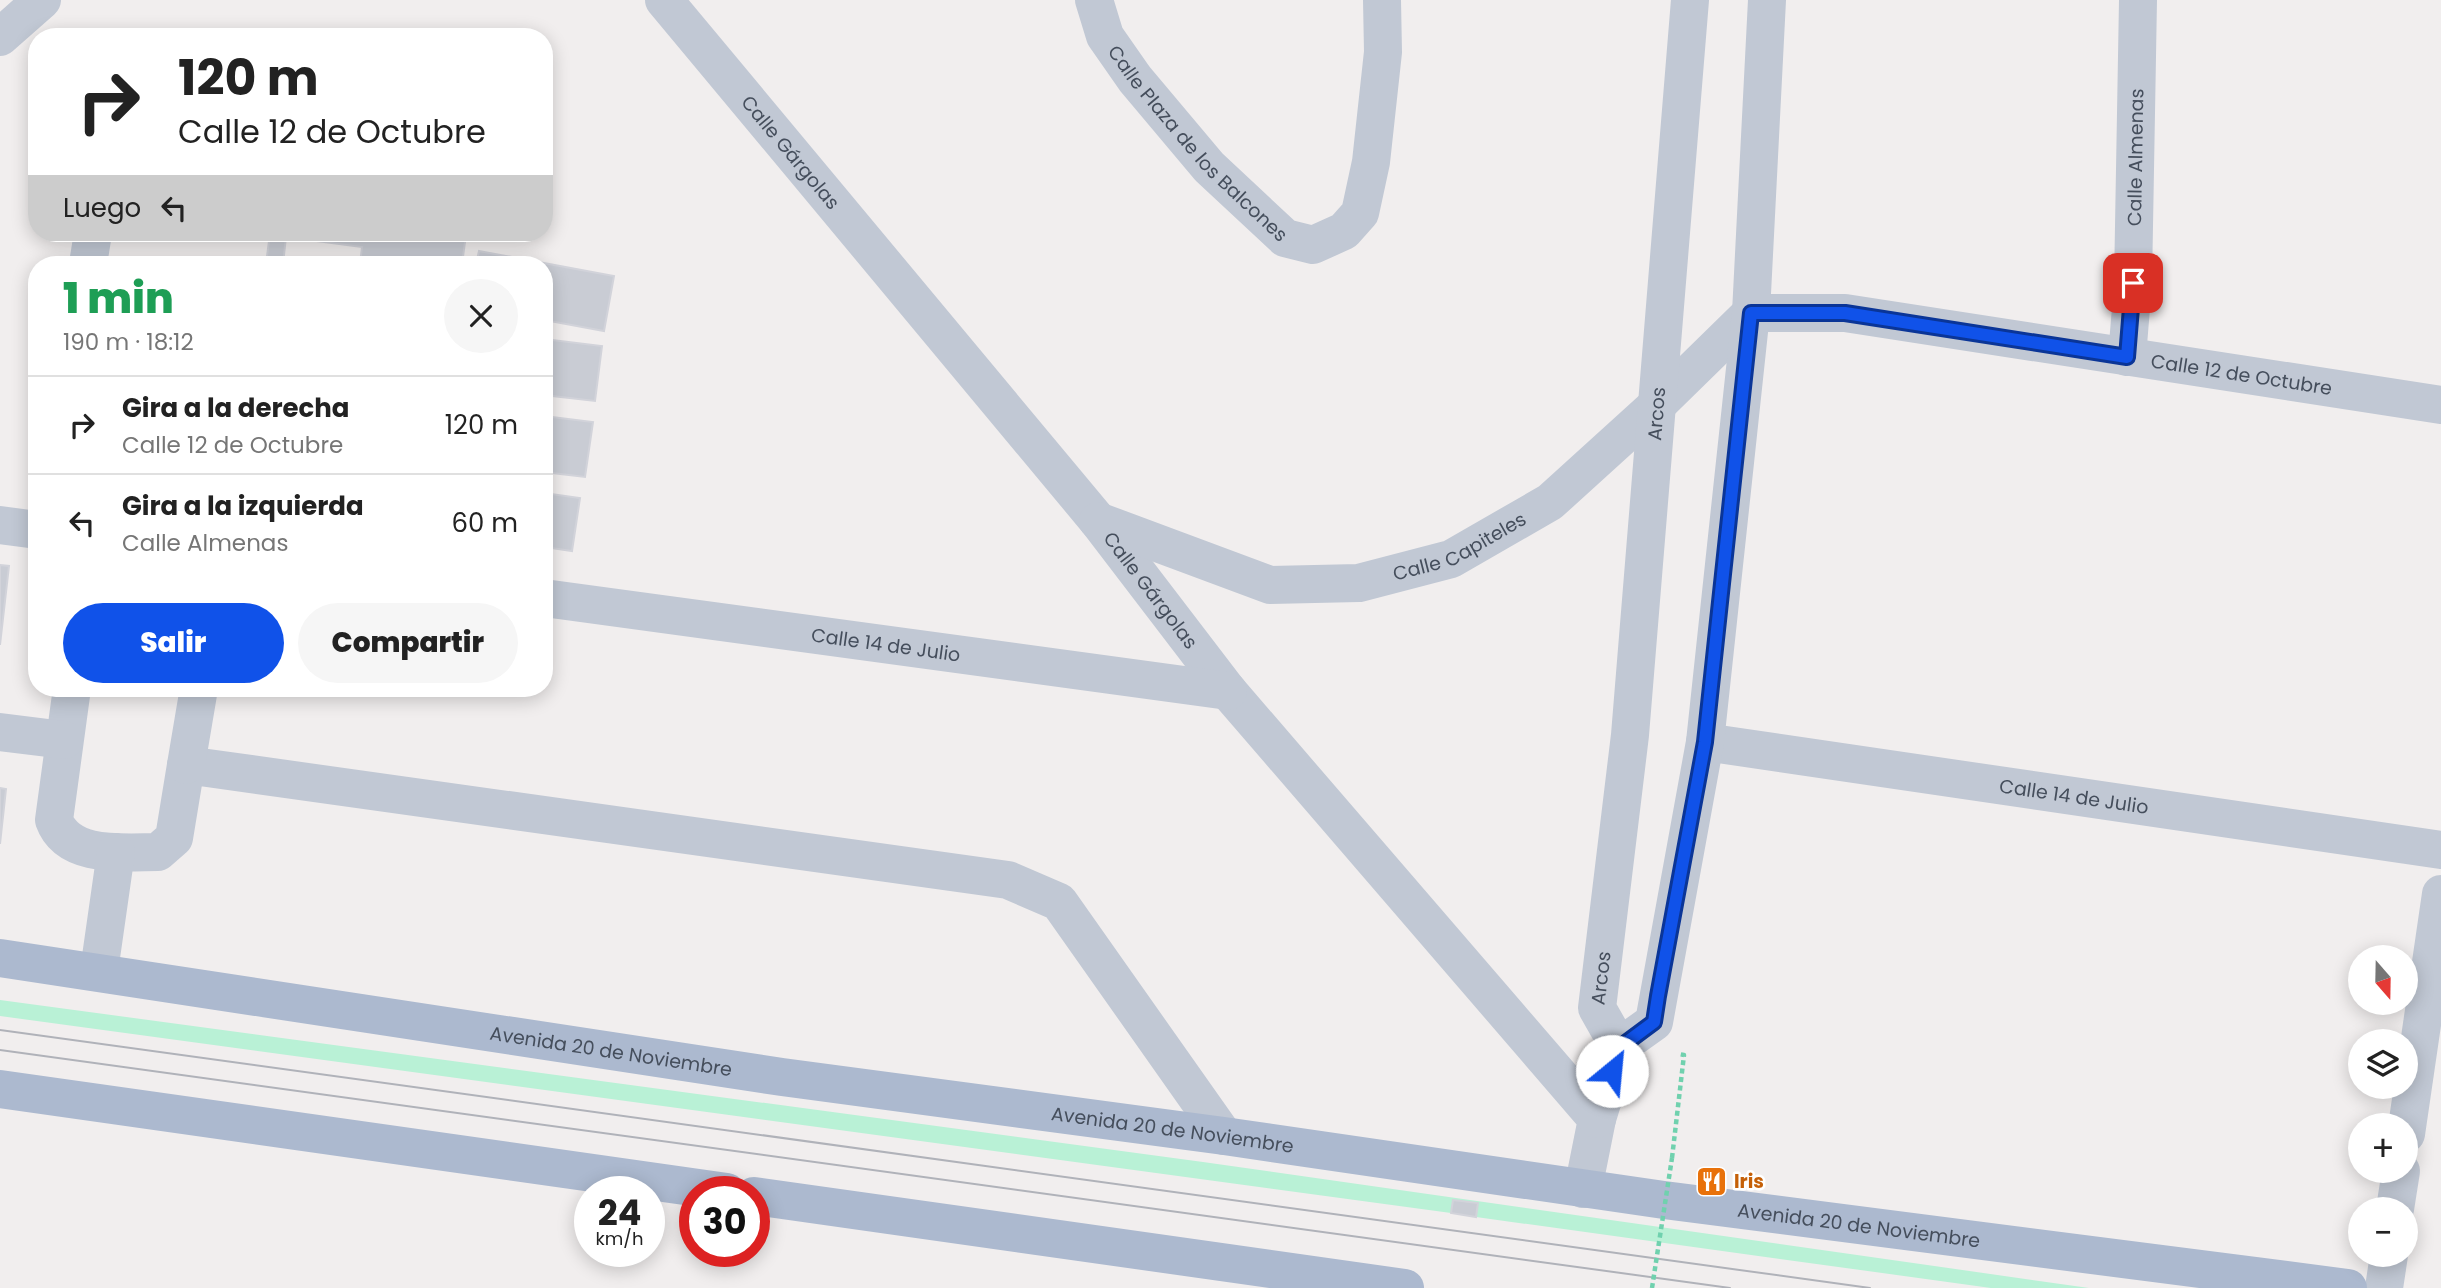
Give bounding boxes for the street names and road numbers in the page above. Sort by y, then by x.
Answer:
street label: Calle Plaza de los Balcones [1102,40,1294,248]
street label: Calle Almenas [2121,88,2150,226]
street label: Calle Gárgolas [735,89,846,215]
street label: Calle 12 de Octubre [2149,347,2334,401]
street label: Arcos [1641,386,1672,442]
street label: Calle Capiteles [1390,505,1531,587]
street label: Calle Gárgolas [1097,526,1204,654]
street label: Calle 14 de Julio [810,621,962,668]
street label: Calle 14 de Julio [1998,772,2150,820]
street label: Arcos [1584,950,1617,1006]
street label: Avenida 20 de Noviembre [488,1019,734,1083]
street label: Avenida 20 de Noviembre [1050,1100,1296,1159]
street label: Avenida 20 de Noviembre [1736,1196,1982,1254]

